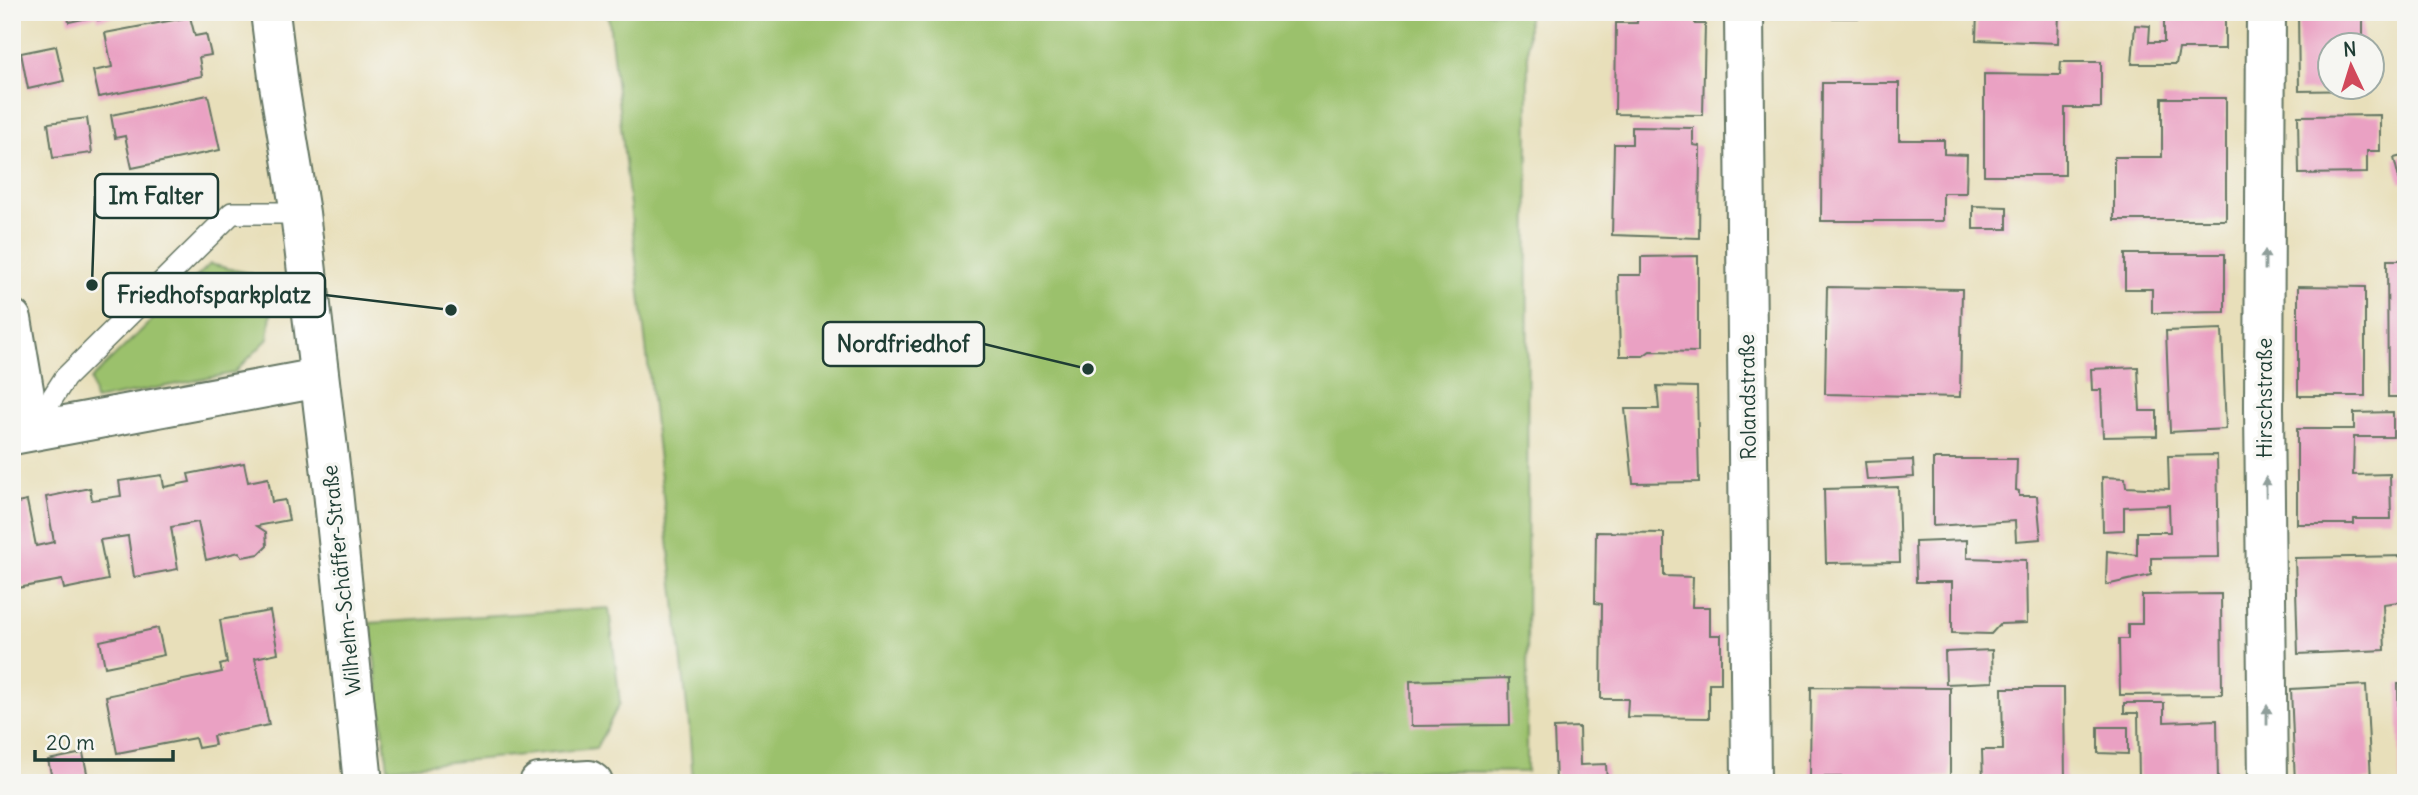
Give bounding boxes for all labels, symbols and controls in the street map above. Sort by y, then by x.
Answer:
north arrow [2316,32,2386,102]
text: N [2342,37,2357,61]
callout: Im Falter [95,174,218,218]
text: Im Falter [108,181,204,210]
one-way arrow [2259,248,2271,270]
callout: Friedhofsparkplatz [103,273,325,317]
text: Friedhofsparkplatz [117,280,311,309]
callout: Nordfriedhof [823,322,984,366]
text: Nordfriedhof [837,329,971,358]
street label: Rolandstraße [1733,334,1762,460]
street label: Hirschstraße [2251,338,2278,458]
street label: Wilhelm-Schäffer-Straße [316,464,367,697]
one-way arrow [2260,476,2271,498]
one-way arrow [2261,703,2273,725]
scale bar [35,718,173,762]
text: 20 m [46,729,95,756]

